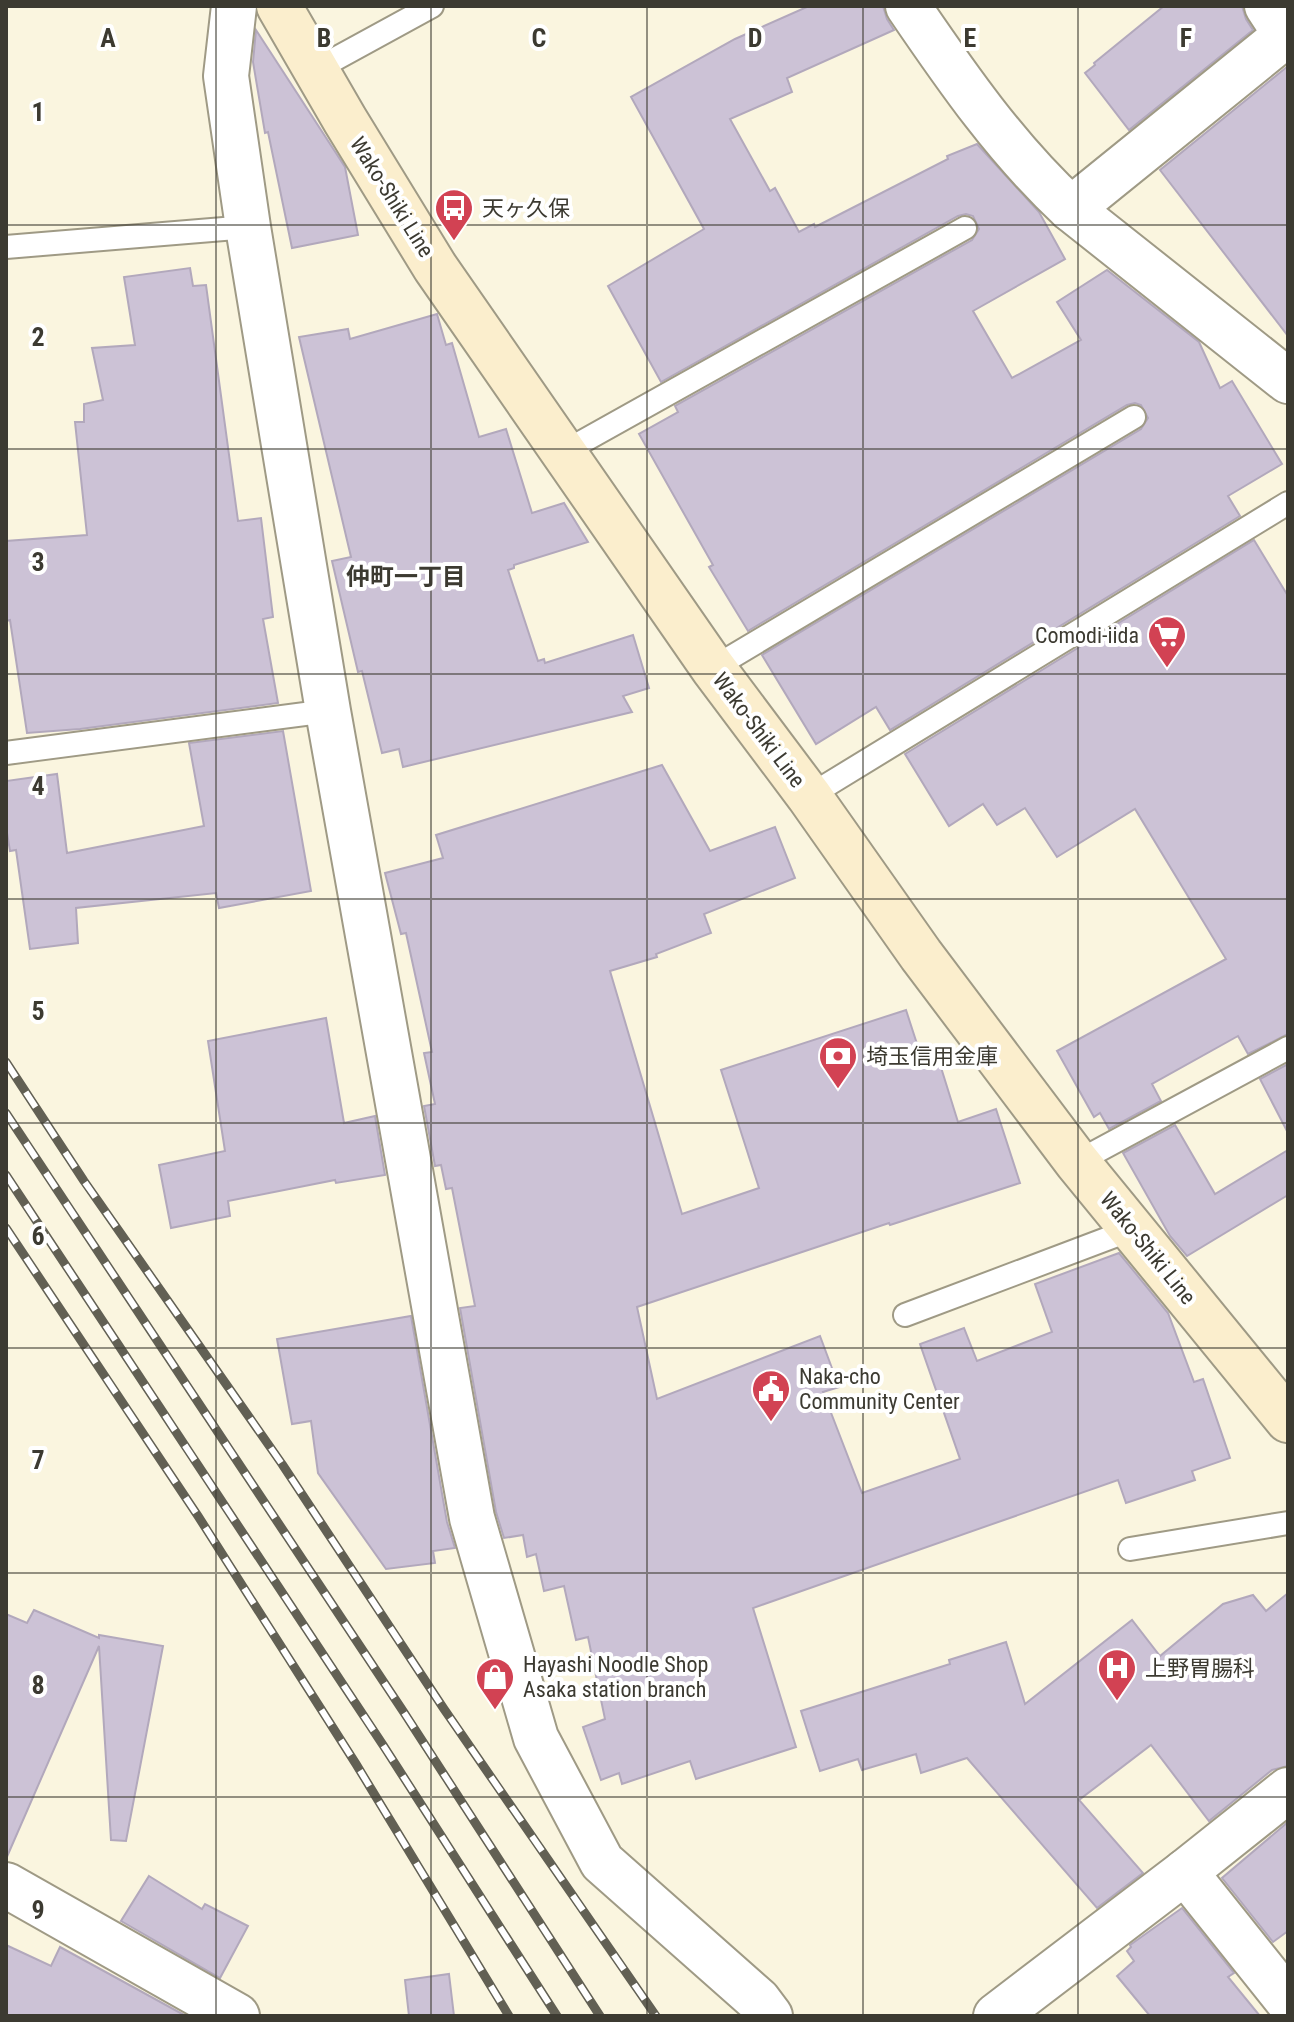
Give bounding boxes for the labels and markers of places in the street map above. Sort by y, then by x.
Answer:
bus stop icon: 天ヶ久保 [433,187,475,242]
place label: 天ヶ久保 [482,196,570,221]
supermarket icon: Comodi-iida [1146,614,1188,669]
place label: Comodi-iida [1035,623,1139,648]
bank icon: 埼玉信用金庫 [817,1035,859,1090]
place label: 埼玉信用金庫 [866,1044,998,1069]
place label: Naka-cho Community Center [799,1364,960,1414]
public building icon: Naka-cho Community Center [750,1368,792,1423]
hospital icon: 上野胃腸科 [1096,1647,1138,1702]
place label: Hayashi Noodle Shop Asaka station branch [523,1652,708,1702]
shop icon: Hayashi Noodle Shop Asaka station branch [474,1656,516,1711]
place label: 上野胃腸科 [1145,1656,1255,1681]

